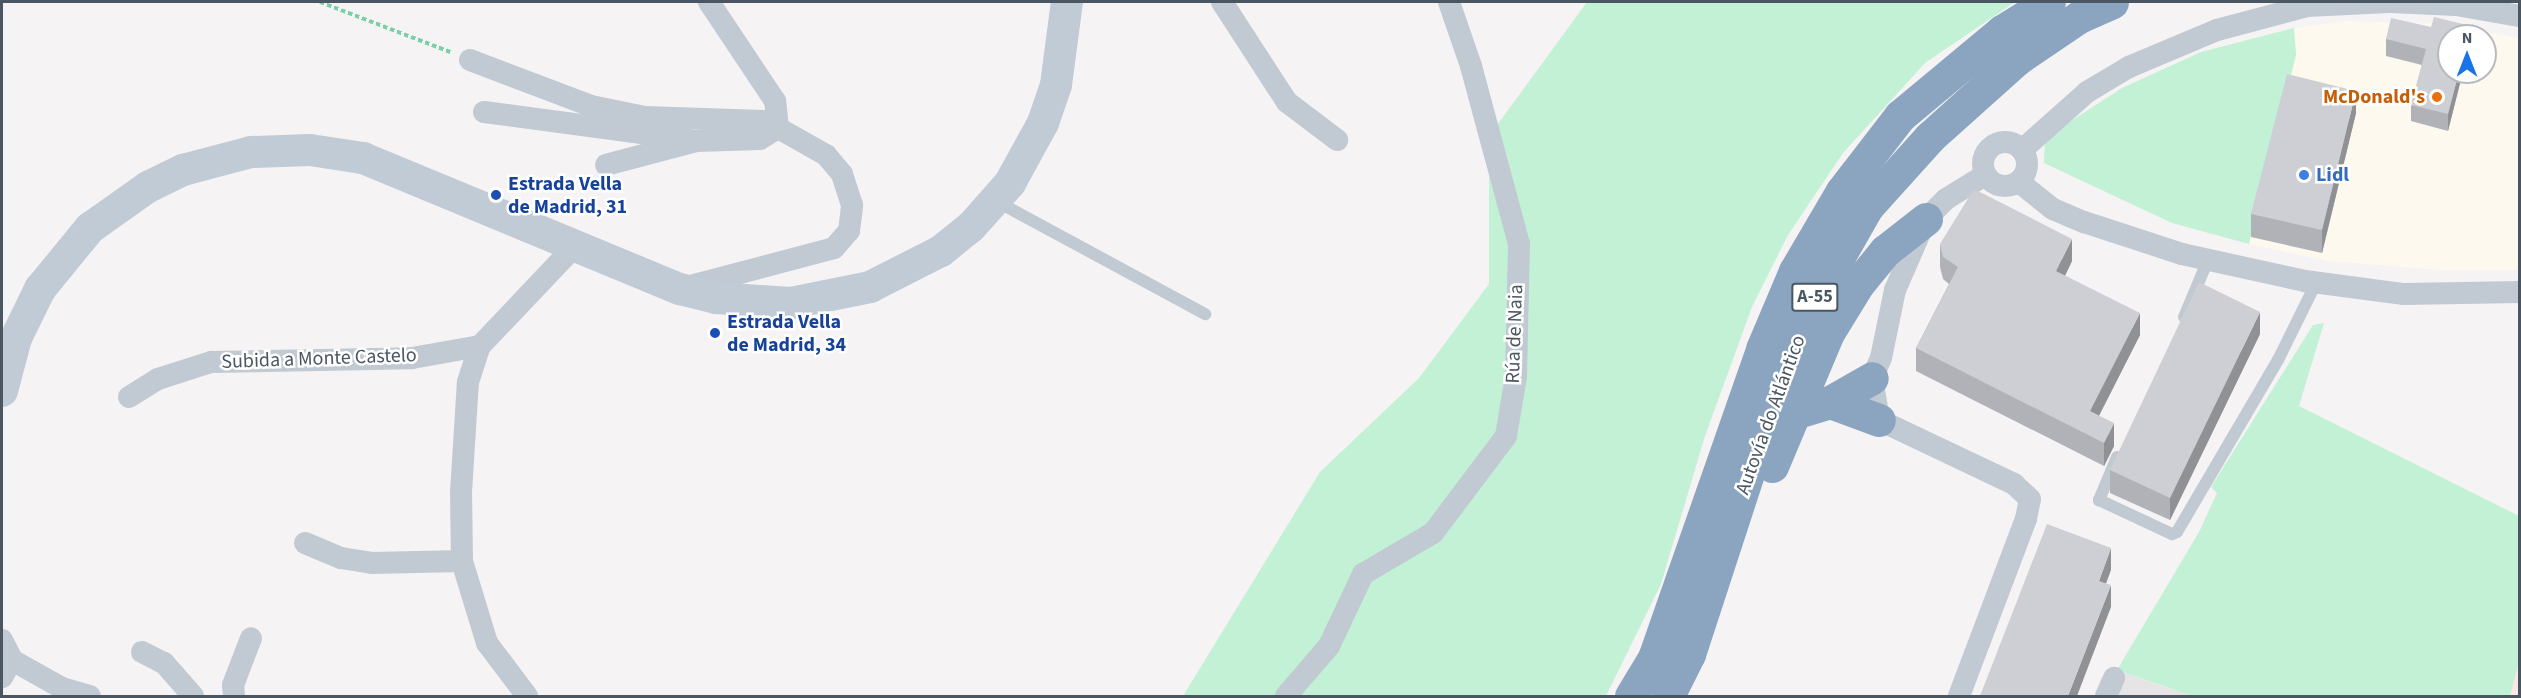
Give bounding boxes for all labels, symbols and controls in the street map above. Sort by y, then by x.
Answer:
north arrow [2437,24,2497,84]
text: N [2462,27,2472,49]
place label: McDonald's [2323,85,2425,109]
marker: McDonald's [2430,90,2444,104]
place label: Lidl [2316,163,2349,187]
marker: Lidl [2297,168,2311,182]
place label: Estrada Vella de Madrid, 31 [508,172,627,219]
marker: Estrada Vella de Madrid, 31 [489,188,503,202]
road number: A-55 [1791,282,1839,312]
street label: Rúa de Naia [1501,284,1529,384]
place label: Estrada Vella de Madrid, 34 [727,310,846,357]
marker: Estrada Vella de Madrid, 34 [708,326,722,340]
street label: Autovía do Atlántico [1731,332,1811,498]
street label: Subida a Monte Castelo [221,344,417,374]

